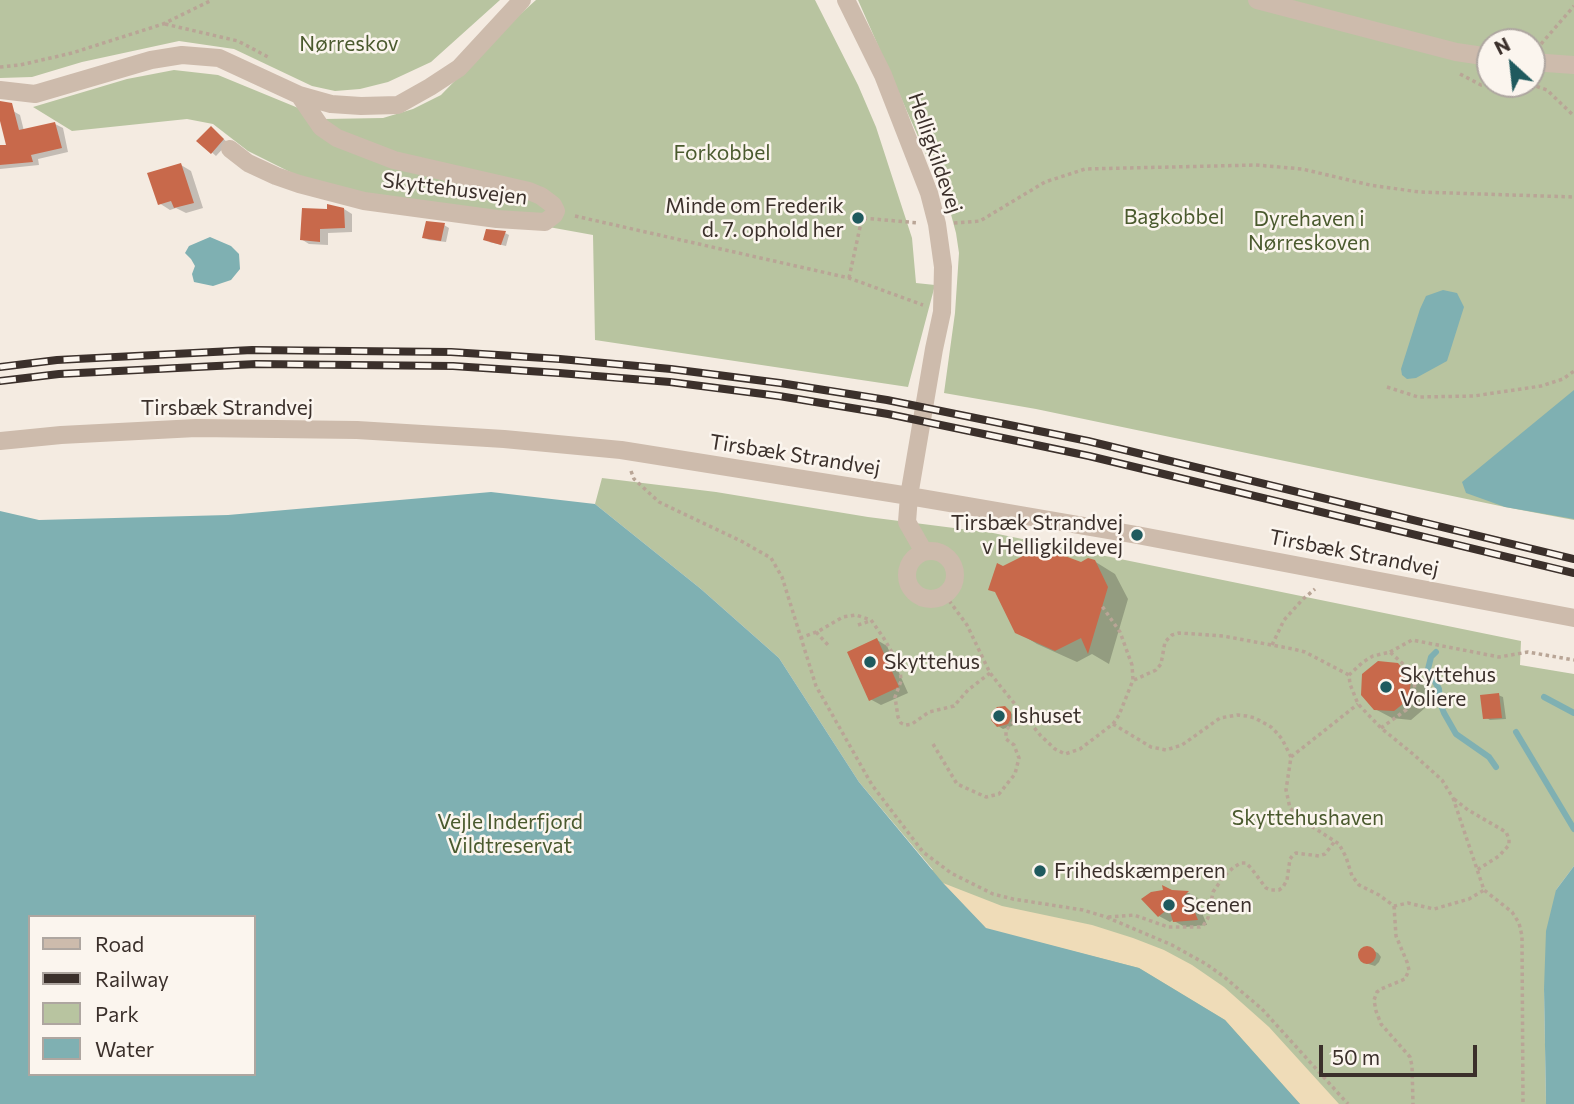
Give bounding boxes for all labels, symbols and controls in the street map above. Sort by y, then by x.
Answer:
north arrow [1476,28,1546,98]
park label: Nørreskov [299,31,399,57]
text: N [1491,32,1514,59]
street label: Helligkildevej [903,89,967,217]
park label: Forkobbel [673,140,771,166]
street label: Skyttehusvejen [381,168,529,210]
place label: Minde om Frederik d. 7. ophold her [665,193,844,243]
park label: Bagkobbel [1124,204,1224,230]
park label: Dyrehaven i Nørreskoven [1248,206,1370,256]
marker: Minde om Frederik d. 7. ophold her [850,210,866,226]
street label: Tirsbæk Strandvej [141,395,313,421]
street label: Tirsbæk Strandvej [708,429,882,481]
place label: Tirsbæk Strandvej v Helligkildevej [951,510,1123,560]
street label: Tirsbæk Strandvej [1267,524,1441,582]
marker: Tirsbæk Strandvej v Helligkildevej [1129,527,1145,543]
place label: Skyttehus [884,649,980,675]
marker: Skyttehus [862,654,878,670]
place label: Skyttehus Voliere [1400,662,1496,712]
marker: Skyttehus Voliere [1378,679,1394,695]
place label: Ishuset [1013,703,1081,729]
marker: Ishuset [991,708,1007,724]
park label: Skyttehushaven [1232,805,1384,831]
park label: Vejle Inderfjord Vildtreservat [437,809,583,859]
place label: Frihedskæmperen [1054,858,1226,884]
marker: Frihedskæmperen [1032,863,1048,879]
place label: Scenen [1183,892,1252,918]
marker: Scenen [1161,897,1177,913]
legend [28,915,256,1076]
text: Road [95,931,144,956]
text: Railway [95,966,169,991]
text: Park [95,1001,139,1026]
scale bar [1322,1030,1480,1074]
text: Water [95,1036,154,1061]
text: 50 m [1332,1044,1380,1069]

